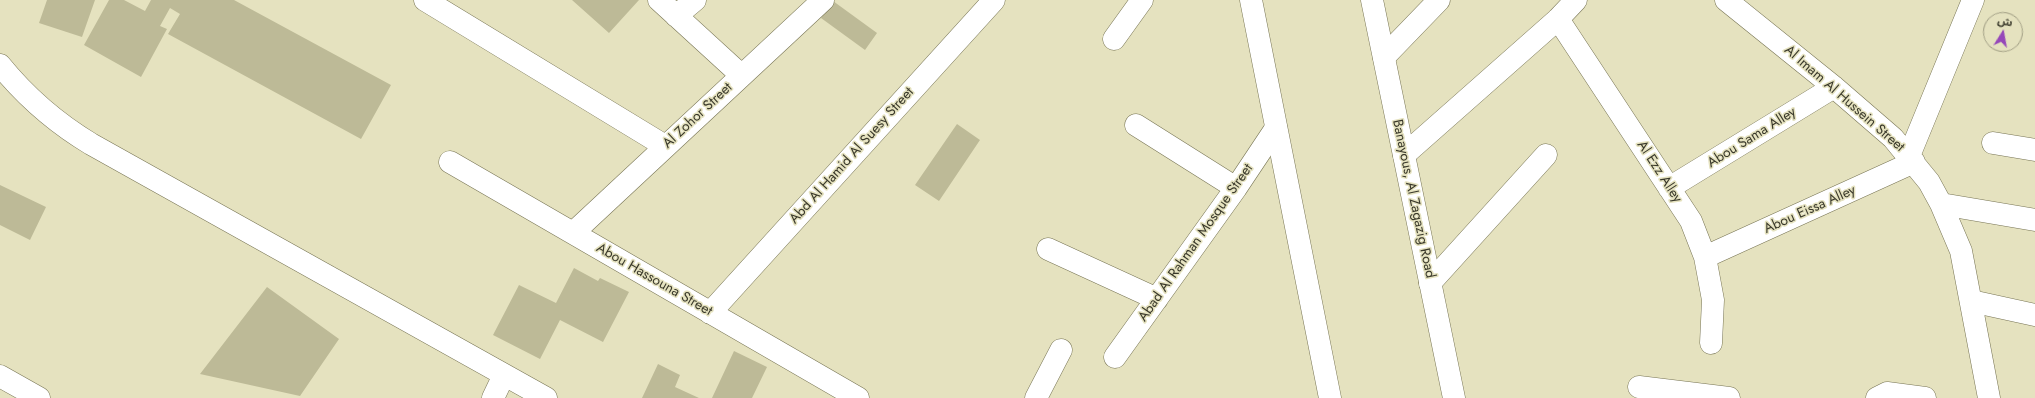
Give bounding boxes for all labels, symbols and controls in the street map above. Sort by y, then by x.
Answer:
north arrow [1983,12,2023,52]
text: ش [1996,12,2014,30]
street label: Al Imam Al Hussein Street [1780,42,1908,156]
street label: Al Zohor Street [660,80,736,152]
street label: Abd Al Hamid Al Suesy Street [786,84,918,228]
street label: Abou Sama Alley [1705,104,1799,172]
street label: Banayous, Al Zagazig Road [1388,118,1438,280]
street label: Al Ezz Alley [1633,138,1685,206]
street label: Abad Al Rahman Mosque Street [1135,161,1257,325]
street label: Abou Eissa Alley [1761,182,1859,238]
street label: Abou Hassouna Street [593,240,715,320]

